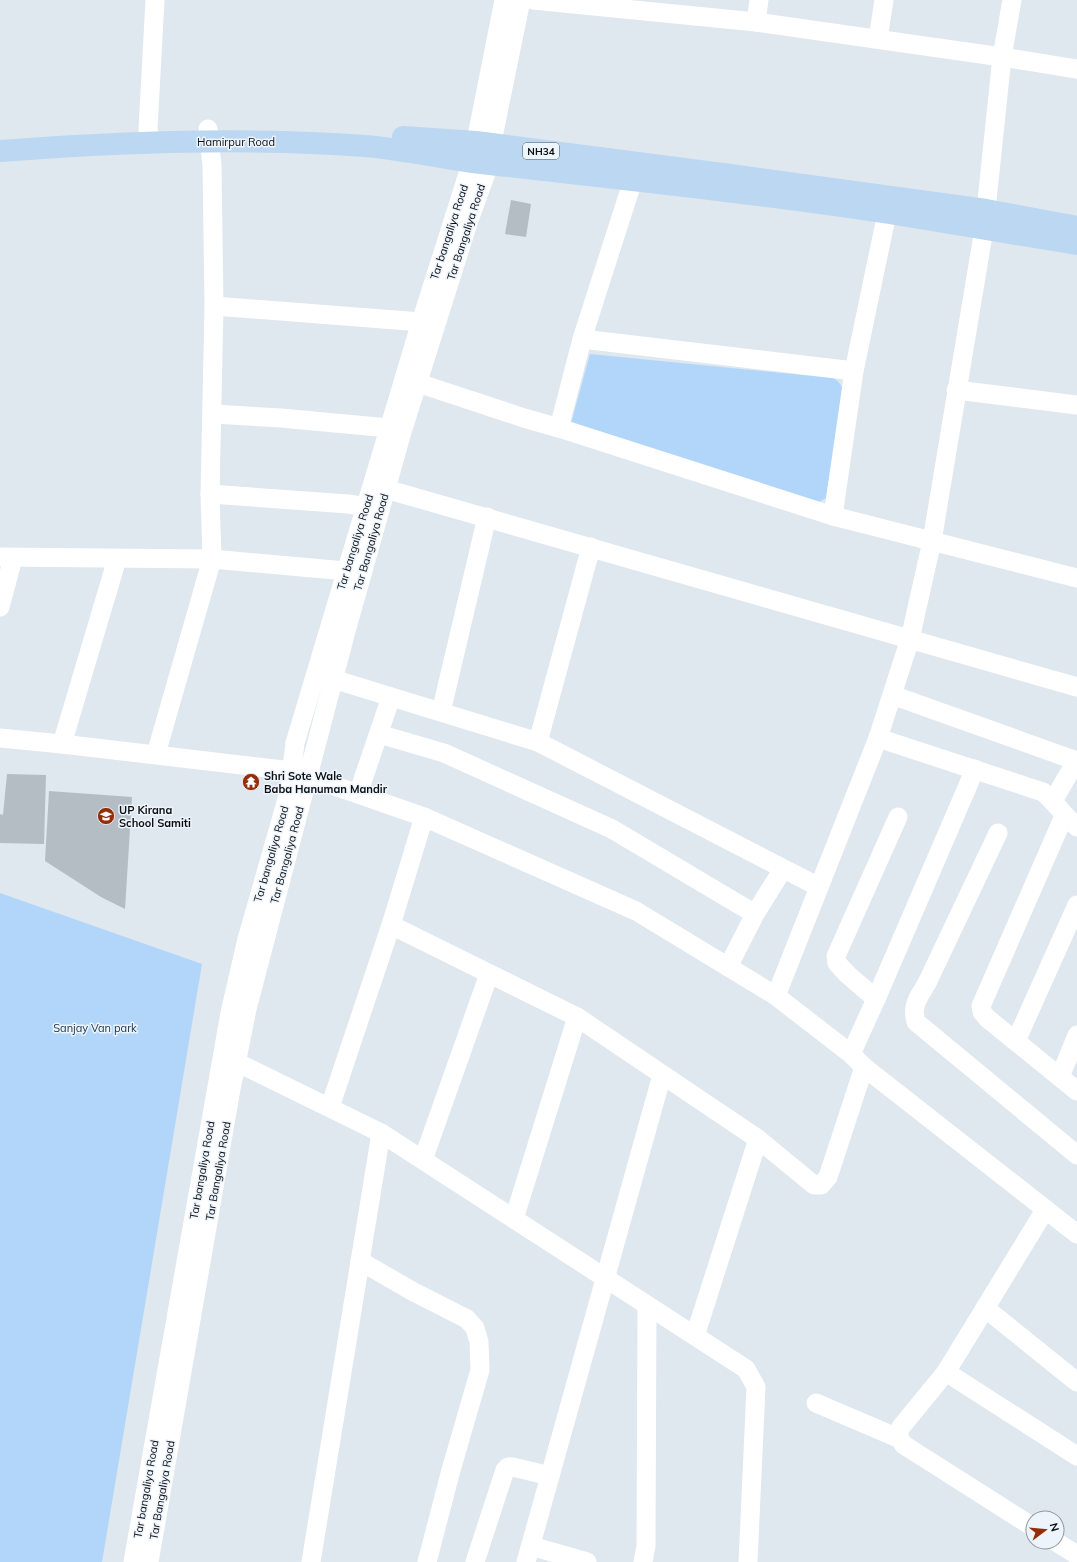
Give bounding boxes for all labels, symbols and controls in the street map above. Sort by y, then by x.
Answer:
street label: Hamirpur Road [197,135,275,149]
road number: NH34 [523,143,559,159]
street label: Tar bangaliya Road [427,182,471,282]
street label: Tar Bangaliya Road [444,182,488,282]
street label: Tar bangaliya Road [334,492,376,592]
street label: Tar Bangaliya Road [350,492,392,592]
place label: Shri Sote Wale Baba Hanuman Mandir [264,769,388,796]
temple icon: Shri Sote Wale Baba Hanuman Mandir [241,772,261,792]
place label: UP Kirana School Samiti [119,803,191,830]
street label: Tar bangaliya Road [251,804,291,904]
street label: Tar Bangaliya Road [267,805,307,905]
school or university icon: UP Kirana School Samiti [96,806,116,826]
park label: Sanjay Van park [53,1021,137,1035]
street label: Tar bangaliya Road [186,1120,218,1220]
street label: Tar Bangaliya Road [202,1120,234,1222]
street label: Tar bangaliya Road [130,1439,162,1539]
street label: Tar Bangaliya Road [146,1439,178,1541]
north arrow [1025,1510,1065,1550]
text: N [1047,1521,1062,1533]

